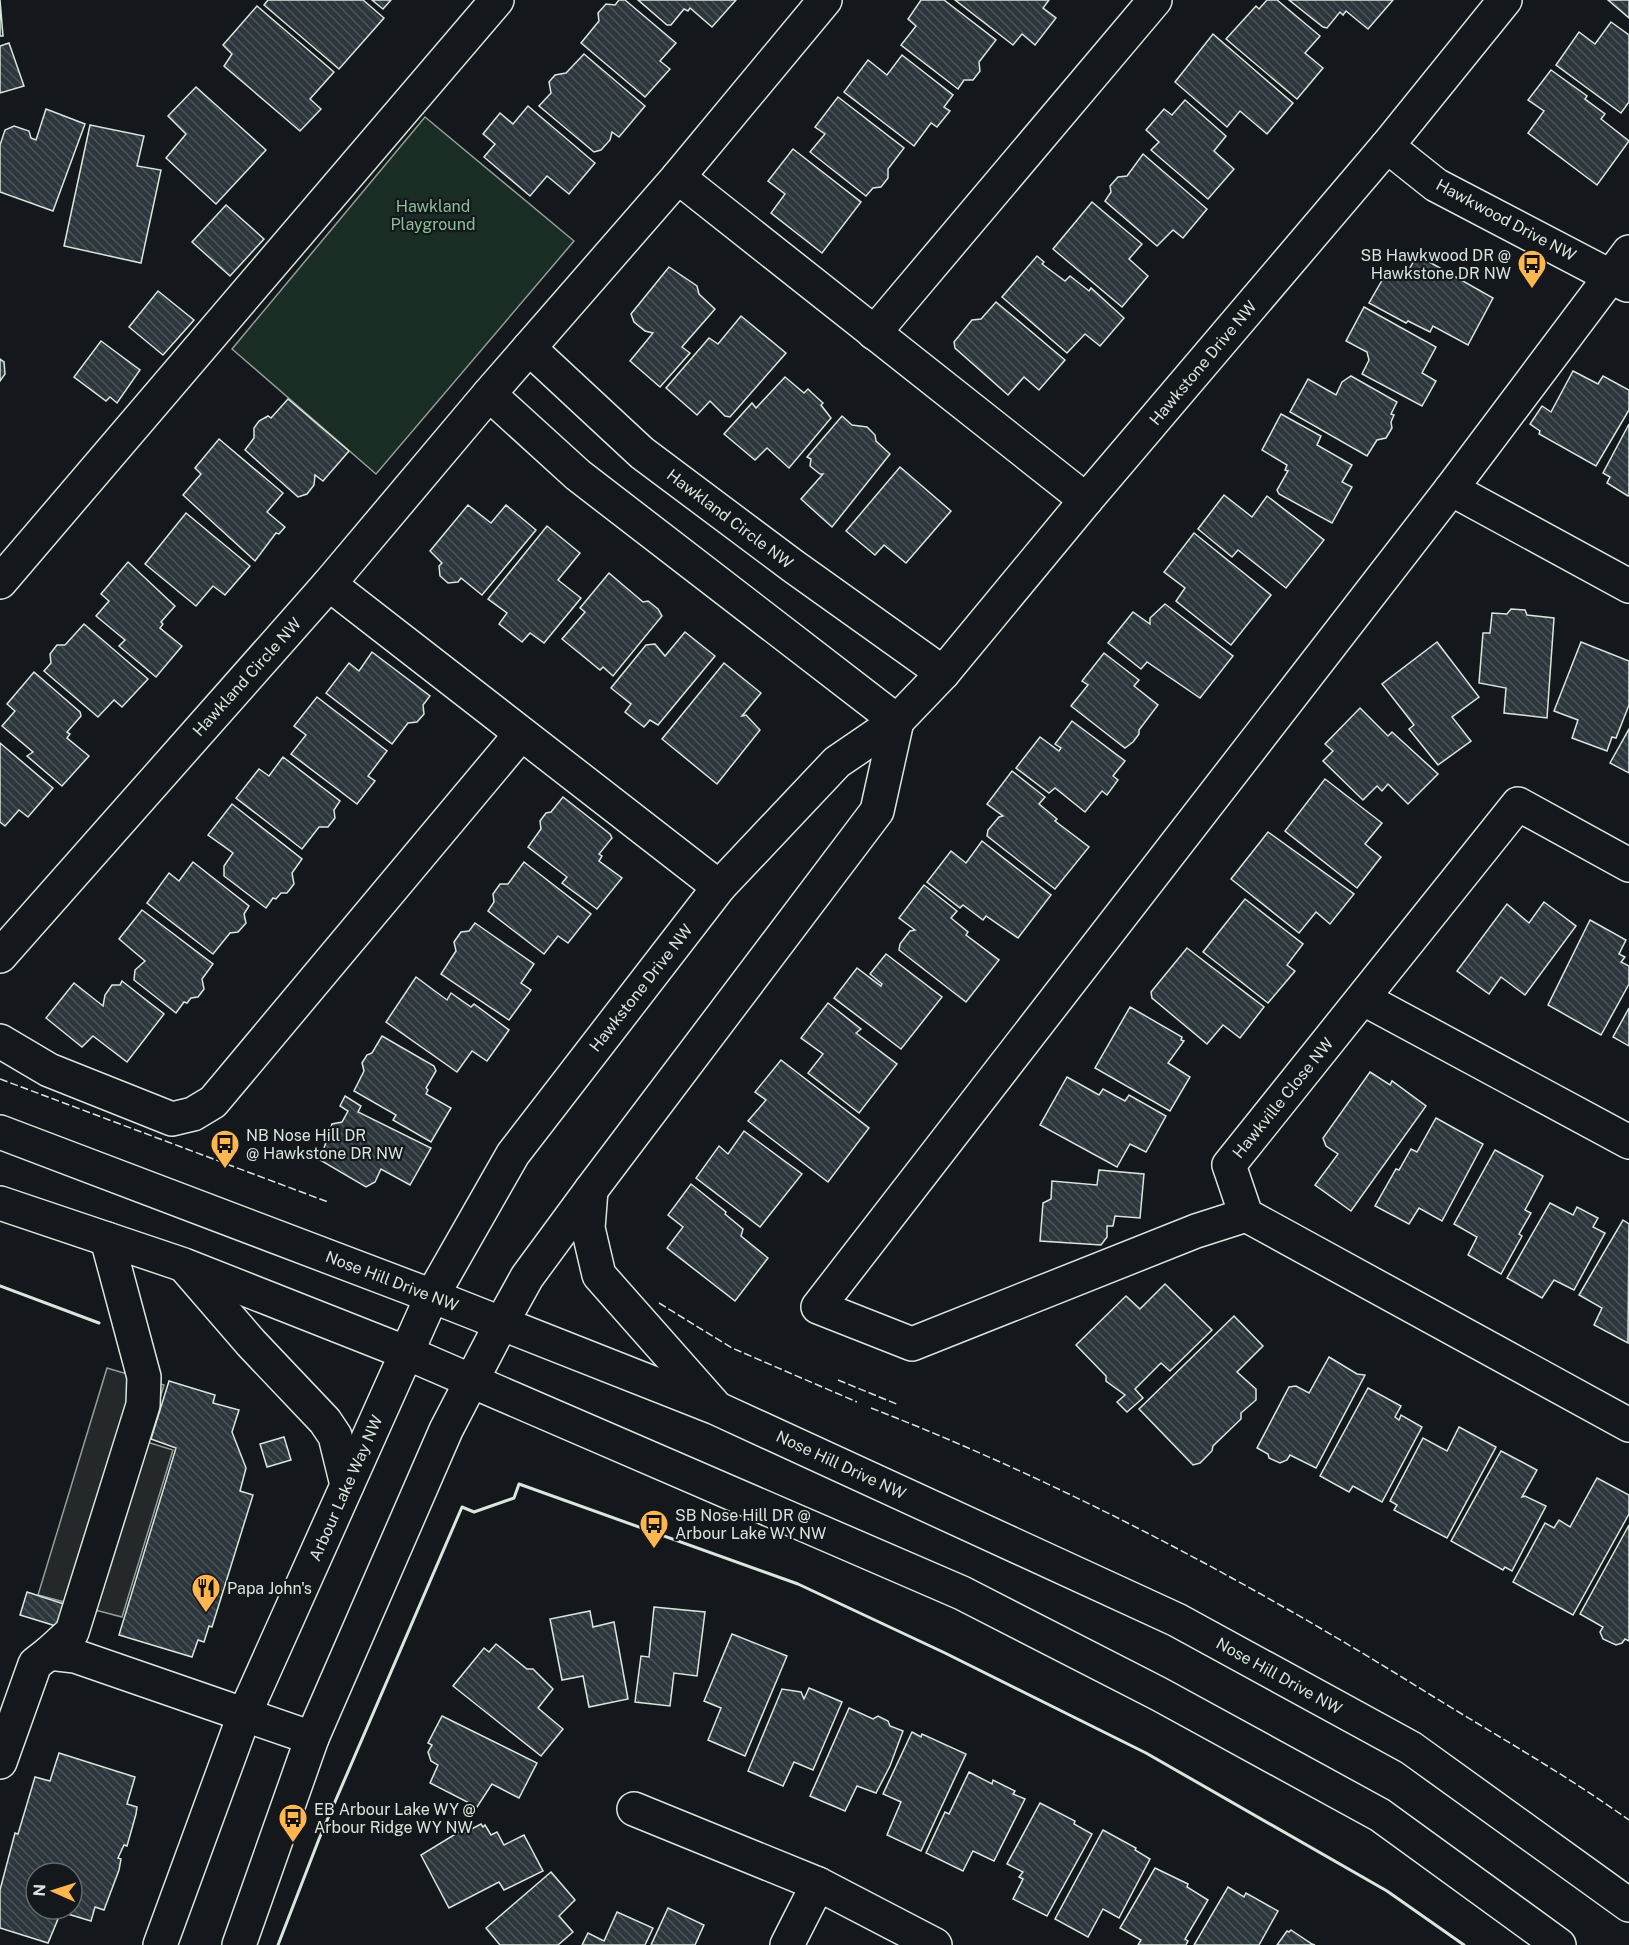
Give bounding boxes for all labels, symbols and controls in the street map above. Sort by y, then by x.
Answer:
street label: Hawkwood Drive NW [1433,175,1579,265]
park label: Hawkland Playground [390,197,476,234]
place label: SB Hawkwood DR @ Hawkstone DR NW [1361,246,1511,283]
bus stop icon: SB Hawkwood DR @ Hawkstone DR NW [1516,248,1548,290]
street label: Hawkstone Drive NW [1145,297,1261,429]
street label: Hawkland Circle NW [663,465,797,573]
street label: Hawkland Circle NW [189,614,305,740]
street label: Hawkstone Drive NW [585,920,697,1056]
street label: Hawkville Close NW [1229,1034,1337,1162]
place label: NB Nose Hill DR @ Hawkstone DR NW [246,1126,403,1163]
bus stop icon: NB Nose Hill DR @ Hawkstone DR NW [209,1128,241,1170]
street label: Nose Hill Drive NW [323,1247,461,1315]
street label: Arbour Lake Way NW [305,1412,387,1564]
street label: Nose Hill Drive NW [773,1427,909,1503]
place label: SB Nose Hill DR @ Arbour Lake WY NW [675,1506,826,1543]
bus stop icon: SB Nose Hill DR @ Arbour Lake WY NW [638,1508,670,1550]
restaurant icon: Papa John's [190,1572,222,1614]
place label: Papa John's [227,1579,312,1598]
street label: Nose Hill Drive NW [1213,1634,1345,1718]
place label: EB Arbour Lake WY @ Arbour Ridge WY NW [314,1800,476,1837]
bus stop icon: EB Arbour Lake WY @ Arbour Ridge WY NW [277,1802,309,1844]
north arrow [24,1861,84,1921]
text: N [30,1883,49,1897]

